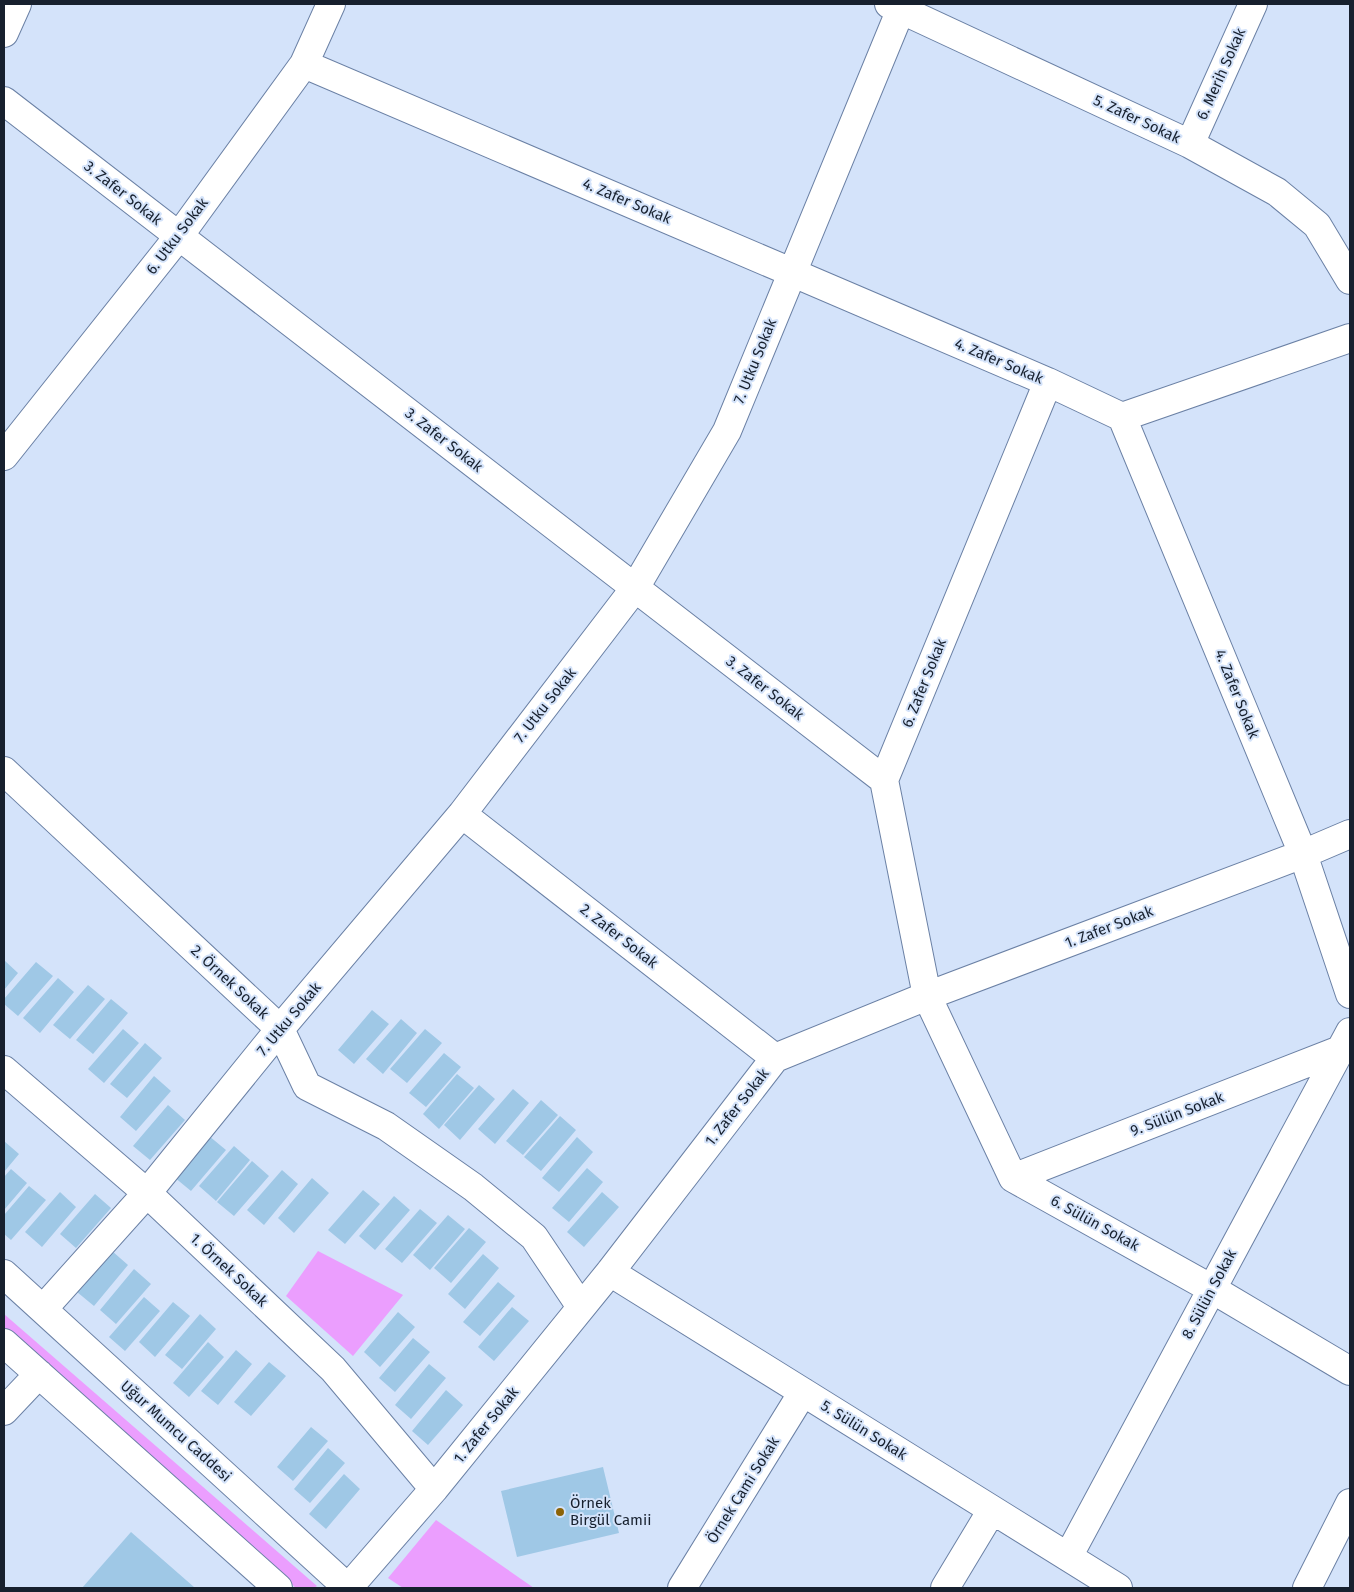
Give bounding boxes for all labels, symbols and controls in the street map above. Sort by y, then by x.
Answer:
street label: 6. Merih Sokak [1193,25,1249,123]
street label: 5. Zafer Sokak [1091,91,1184,147]
street label: 3. Zafer Sokak [80,157,166,229]
street label: 4. Zafer Sokak [580,174,674,228]
street label: 6. Utku Sokak [142,194,212,278]
street label: 7. Utku Sokak [730,316,780,406]
street label: 4. Zafer Sokak [952,334,1046,388]
street label: 3. Zafer Sokak [401,404,487,476]
street label: 6. Zafer Sokak [898,636,950,730]
street label: 4. Zafer Sokak [1211,647,1263,741]
street label: 3. Zafer Sokak [722,652,808,724]
street label: 7. Utku Sokak [510,664,580,746]
street label: 2. Zafer Sokak [576,900,662,972]
street label: 1. Zafer Sokak [1062,902,1156,952]
street label: 2. Örnek Sokak [187,941,273,1023]
street label: 7. Utku Sokak [253,978,325,1059]
street label: 1. Zafer Sokak [701,1065,773,1149]
street label: 9. Sülün Sokak [1128,1088,1226,1140]
street label: 6. Sülün Sokak [1048,1191,1143,1255]
street label: 1. Örnek Sokak [187,1230,272,1311]
street label: 8. Sülün Sokak [1178,1246,1240,1342]
street label: Uğur Mumcu Caddesi [117,1377,235,1485]
street label: 1. Zafer Sokak [450,1383,522,1467]
street label: 5. Sülün Sokak [818,1396,911,1464]
street label: Örnek Cami Sokak [703,1433,783,1547]
place label: Örnek Birgül Camii [570,1494,651,1529]
marker: Örnek Birgül Camii [554,1506,566,1518]

